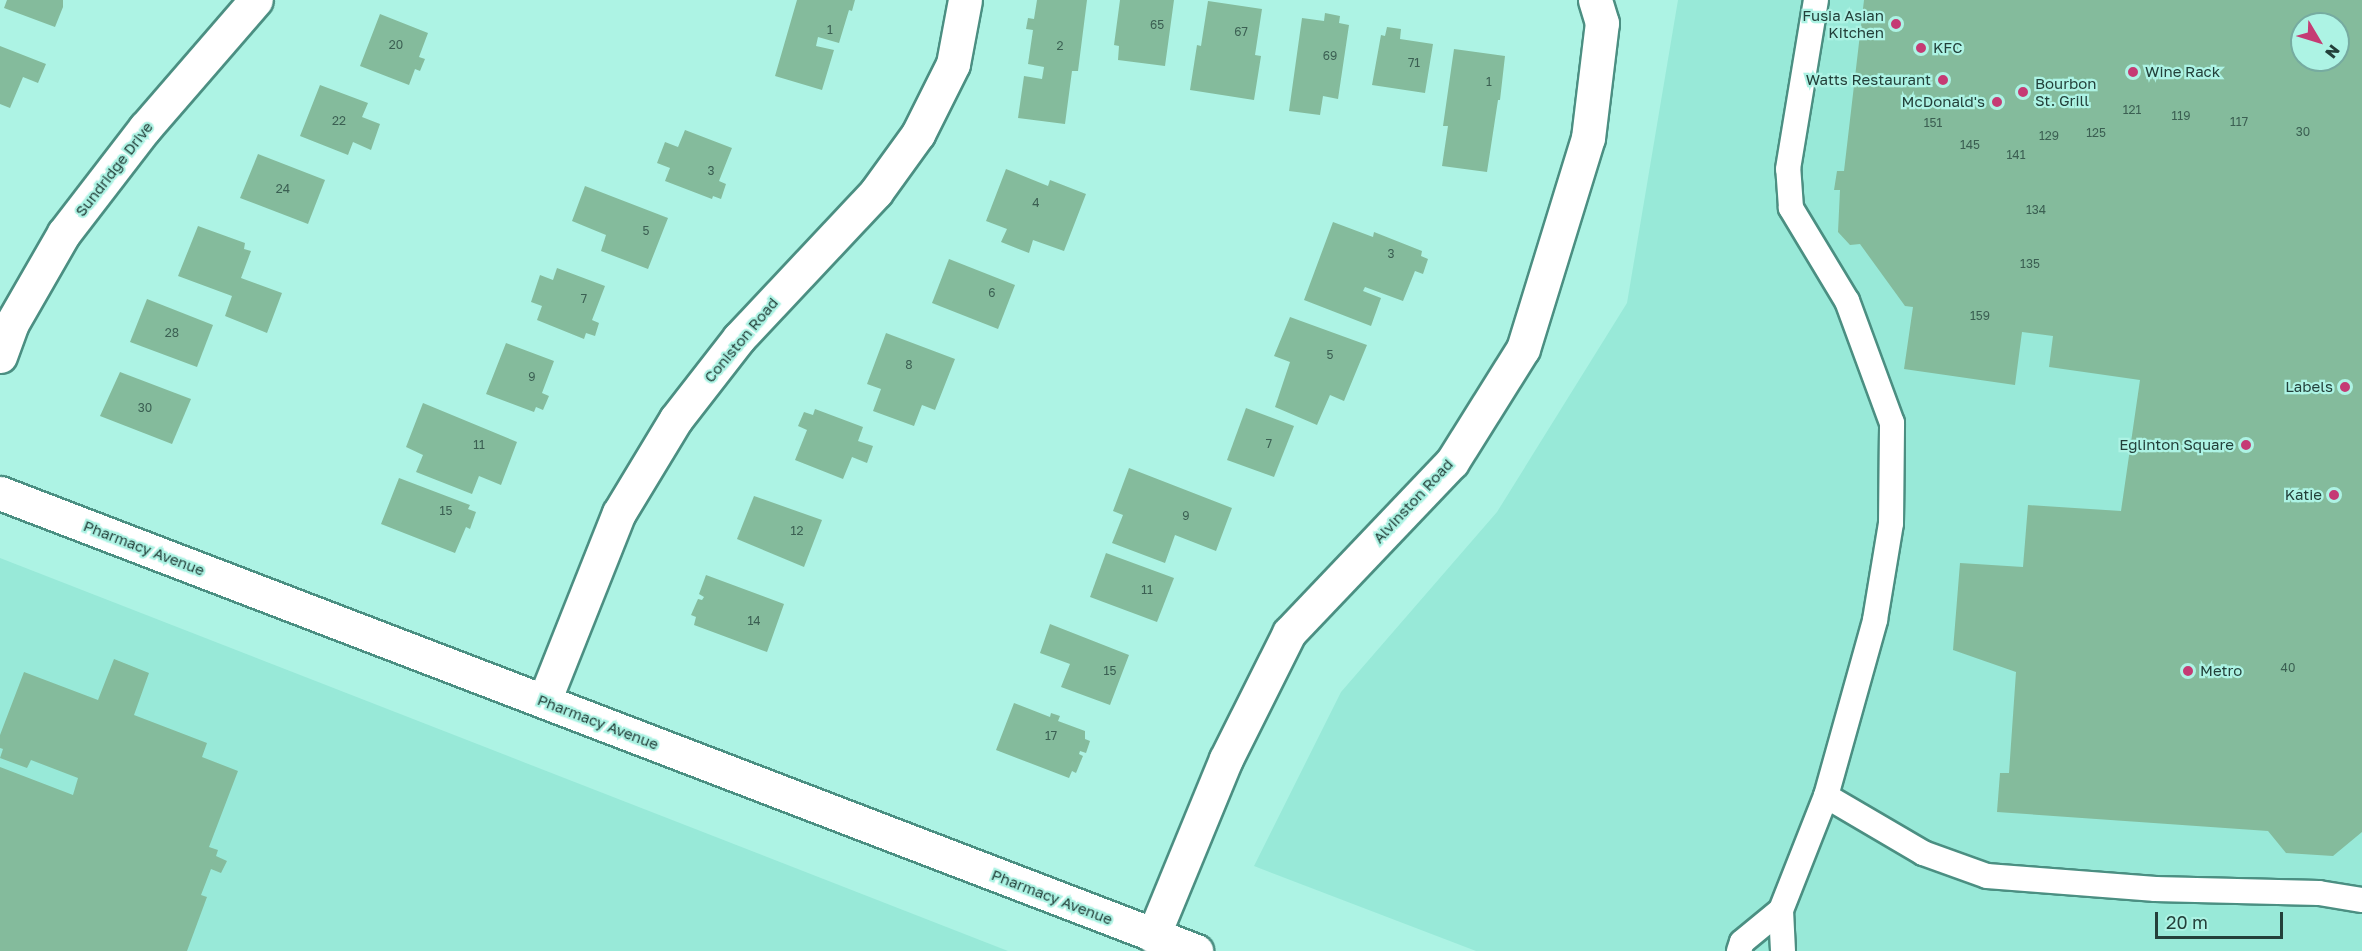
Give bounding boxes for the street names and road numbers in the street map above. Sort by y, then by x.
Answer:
street label: Sundridge Drive [71,118,157,220]
street label: Coniston Road [700,294,782,386]
street label: Alvinston Road [1369,455,1457,547]
street label: Pharmacy Avenue [81,517,207,579]
street label: Pharmacy Avenue [535,691,661,753]
street label: Pharmacy Avenue [989,866,1115,928]

